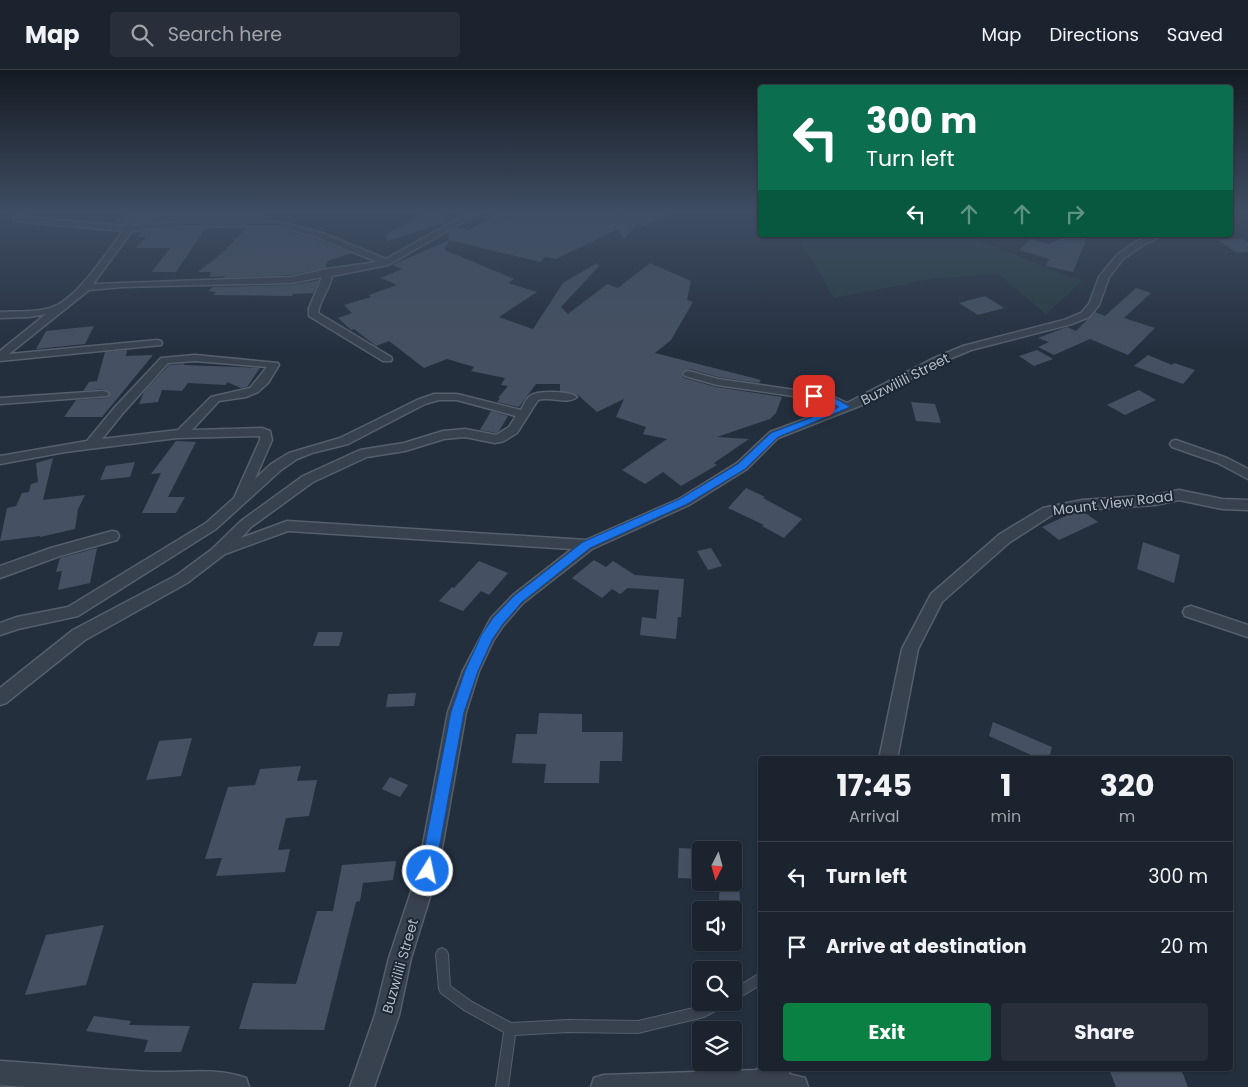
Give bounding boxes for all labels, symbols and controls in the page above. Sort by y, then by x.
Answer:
search box [110,12,460,57]
text: Map [25,18,80,51]
icon: search [128,21,156,49]
text: Search here [168,21,282,48]
text: Map [982,22,1021,47]
text: Directions [1049,22,1139,47]
text: Saved [1167,22,1223,47]
text: 300 m [866,96,977,145]
icon: left [783,105,848,170]
text: Turn left [866,143,954,174]
icon: left [902,200,930,228]
icon: ahead [955,200,983,228]
icon: ahead [1008,200,1036,228]
icon: right [1061,200,1089,228]
street label: Buzwilili Street [857,348,953,410]
pin [793,375,835,417]
icon: arrive [800,382,828,410]
street label: Mount View Road [1052,486,1174,520]
text: 17:45 [836,764,912,807]
text: 1 [1000,764,1012,807]
text: 320 [1100,764,1155,807]
text: Arrival [849,805,899,828]
text: min [991,805,1021,828]
text: m [1119,805,1135,828]
north arrow [692,841,742,891]
map controls [692,841,742,1071]
position arrow [401,844,453,896]
icon: left [783,863,811,891]
text: Turn left [826,863,907,890]
text: 300 m [1148,863,1208,890]
button: sound [692,901,742,951]
street label: Buzwilili Street [377,916,423,1016]
icon: arrive [783,933,811,961]
text: Arrive at destination [826,933,1027,960]
text: 20 m [1160,933,1208,960]
button: search [692,961,742,1011]
button: Exit [783,1003,991,1061]
button: Share [1001,1003,1208,1061]
button: layers [692,1021,742,1071]

